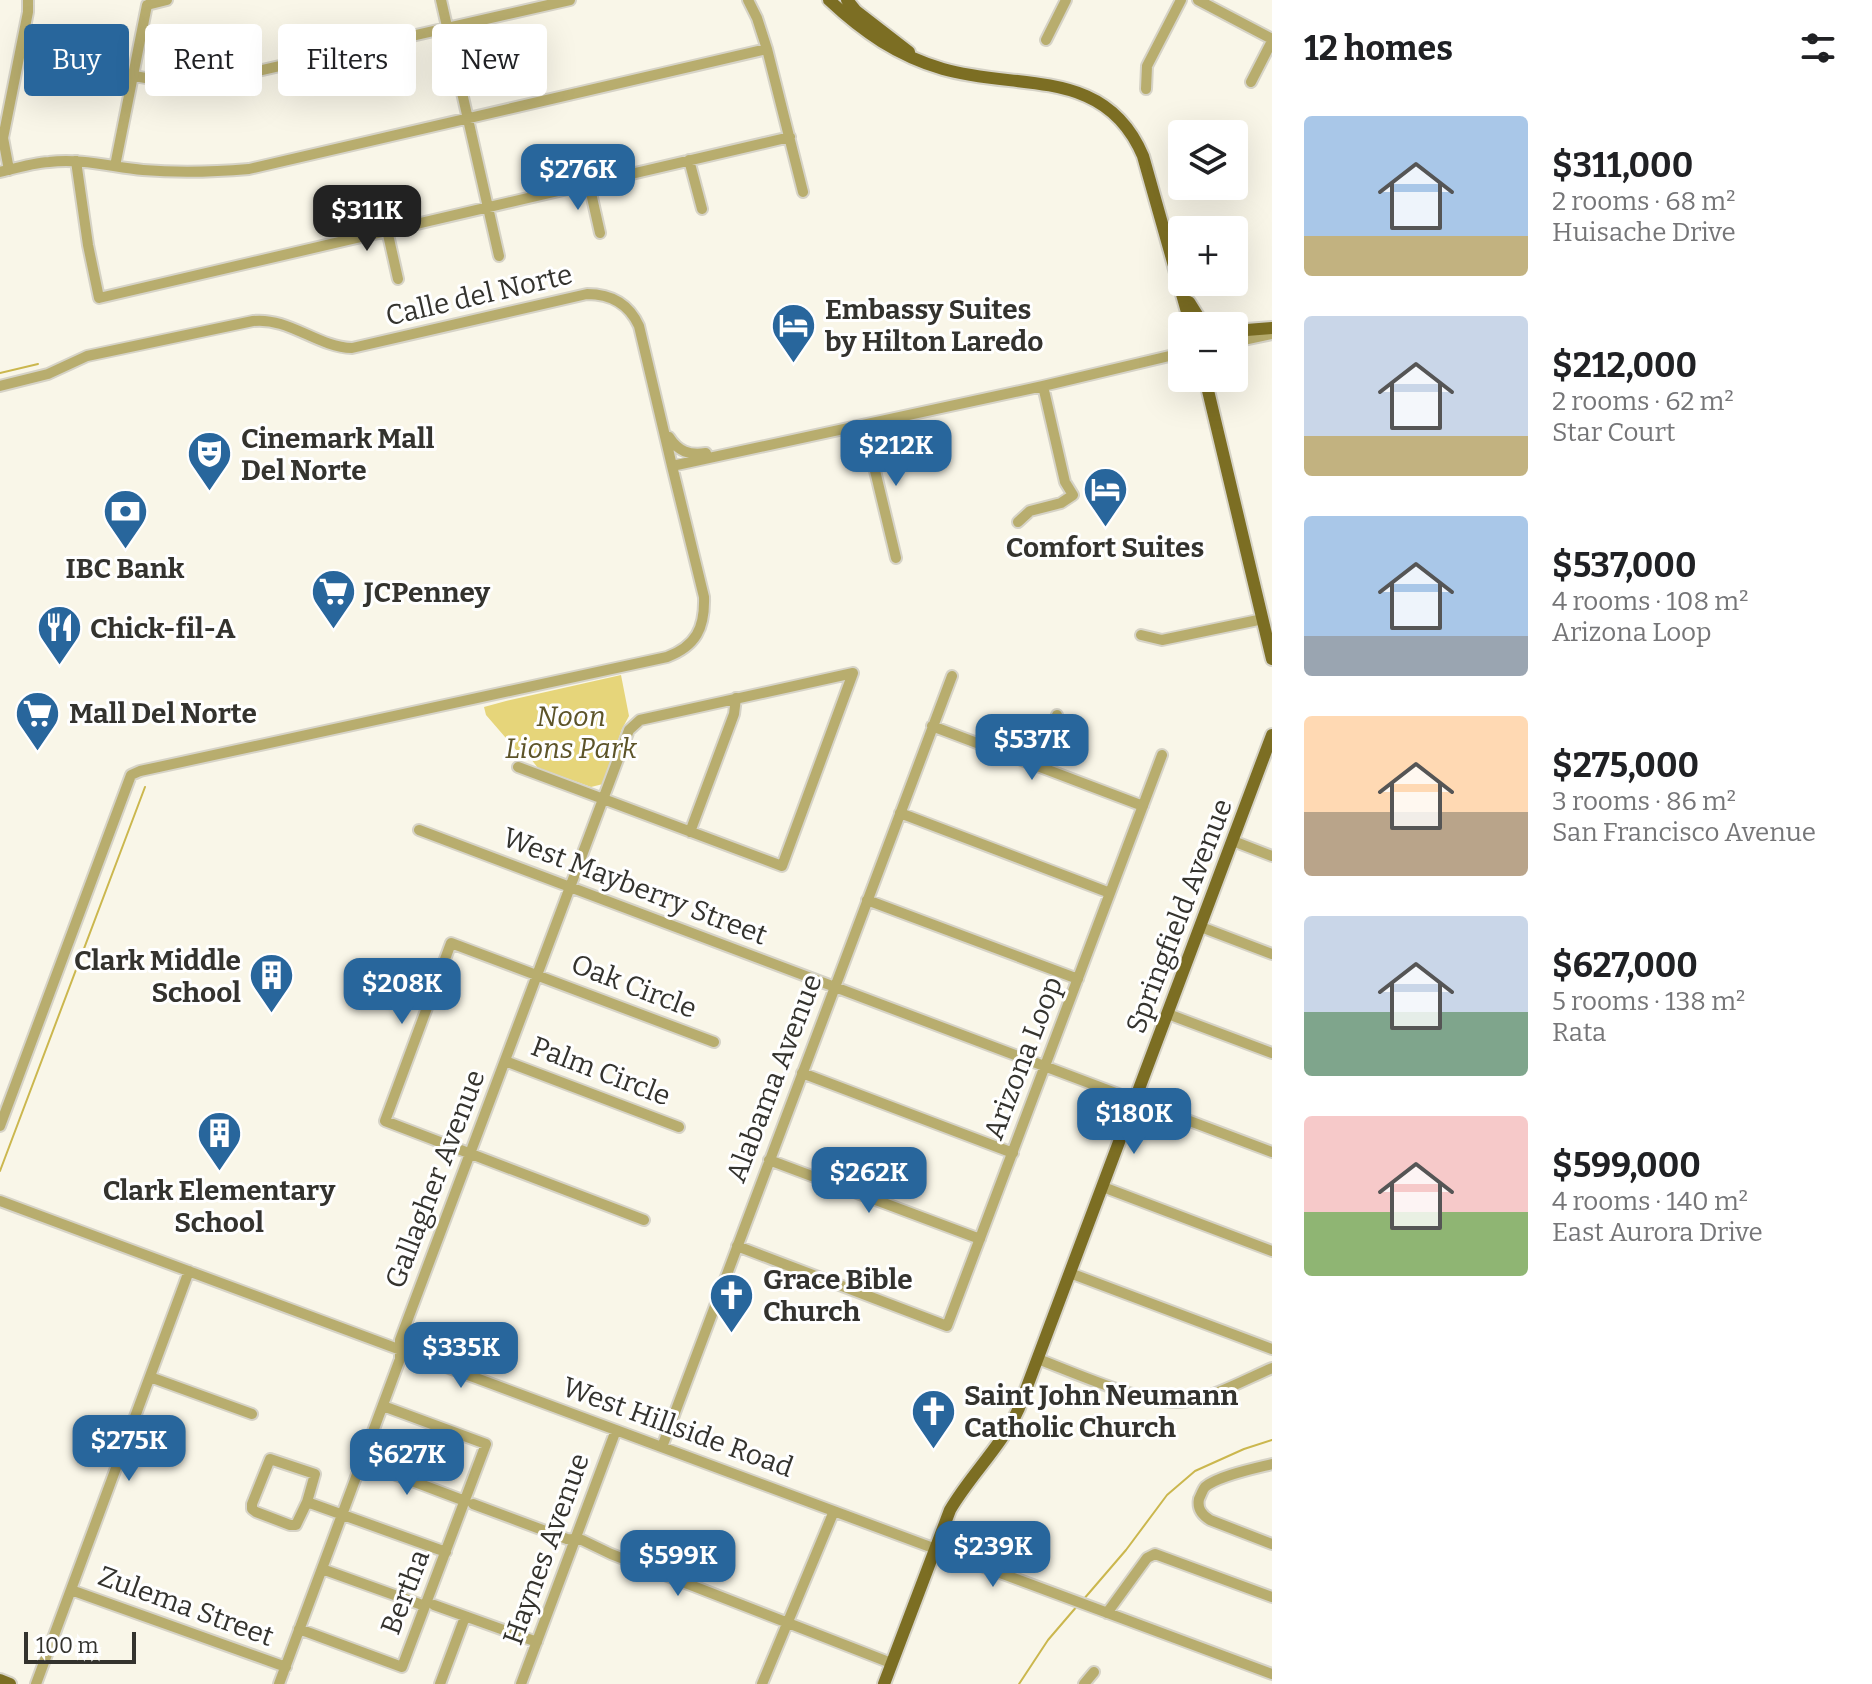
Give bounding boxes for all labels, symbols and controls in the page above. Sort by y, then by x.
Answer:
chip: Buy [24,24,129,96]
chip: Rent [145,24,262,96]
chip: Filters [278,24,416,96]
chip: New [432,24,547,96]
icon: filters [1796,26,1840,70]
text: 12 homes [1304,28,1453,69]
map controls [1168,120,1248,392]
button: layers [1168,120,1248,200]
pin: $276K [522,144,634,212]
text: $311,000 [1552,145,1693,186]
icon: home [1368,148,1464,244]
text: $276K [539,154,617,185]
pin: $311K [311,185,423,253]
text: 2 rooms · 68 m² [1552,186,1735,217]
text: $311K [331,195,403,226]
button: + [1168,216,1248,296]
text: Huisache Drive [1552,217,1736,248]
street label: Calle del Norte [382,257,576,333]
place label: Embassy Suites by Hilton Laredo [825,293,1043,358]
hotel icon: Embassy Suites by Hilton Laredo [770,301,818,364]
button: − [1168,312,1248,392]
text: $212,000 [1552,345,1697,386]
icon: home [1368,348,1464,444]
text: 2 rooms · 62 m² [1552,386,1734,417]
text: Star Court [1552,417,1675,448]
pin: $212K [840,420,952,488]
place label: Cinemark Mall Del Norte [241,422,435,487]
theatre icon: Cinemark Mall Del Norte [186,430,234,493]
text: $212K [859,430,933,461]
hotel icon: Comfort Suites [1081,466,1129,529]
bank icon: IBC Bank [101,487,149,550]
place label: Comfort Suites [1006,531,1204,564]
text: $537,000 [1552,545,1697,586]
icon: home [1368,548,1464,644]
place label: IBC Bank [66,552,185,585]
supermarket icon: JCPenney [309,568,357,631]
place label: JCPenney [362,576,490,609]
text: 4 rooms · 108 m² [1552,586,1748,617]
restaurant icon: Chick-fil-A [35,604,83,667]
place label: Chick-fil-A [90,612,235,645]
text: Arizona Loop [1552,617,1712,648]
supermarket icon: Mall Del Norte [14,689,62,752]
place label: Mall Del Norte [69,697,257,730]
park label: Noon Lions Park [505,700,638,765]
pin: $537K [976,714,1088,782]
text: $537K [994,724,1070,755]
text: $275,000 [1552,745,1699,786]
icon: home [1368,748,1464,844]
text: 3 rooms · 86 m² [1552,786,1736,817]
street label: Springfield Avenue [1119,794,1239,1038]
text: San Francisco Avenue [1552,817,1816,848]
street label: West Mayberry Street [498,820,772,952]
place label: Clark Middle School [74,944,241,1009]
text: $627,000 [1552,945,1698,986]
street label: Oak Circle [567,947,701,1025]
icon: home [1368,948,1464,1044]
building icon: Clark Middle School [248,952,296,1015]
pin: $208K [346,958,458,1026]
text: $208K [362,968,442,999]
street label: Alabama Avenue [719,969,829,1187]
street label: Arizona Loop [977,972,1069,1144]
text: 5 rooms · 138 m² [1552,986,1745,1017]
text: Rata [1552,1017,1606,1048]
street label: Palm Circle [527,1029,675,1113]
street label: Gallagher Avenue [378,1065,492,1293]
pin: $180K [1078,1088,1190,1156]
text: $180K [1095,1098,1173,1129]
building icon: Clark Elementary School [195,1109,243,1172]
text: $599,000 [1552,1145,1701,1186]
pin: $262K [813,1147,925,1215]
icon: home [1368,1148,1464,1244]
text: $262K [830,1157,908,1188]
place label: Clark Elementary School [103,1174,336,1239]
text: 4 rooms · 140 m² [1552,1186,1748,1217]
text: East Aurora Drive [1552,1217,1763,1248]
place label: Grace Bible Church [763,1263,913,1328]
church icon: Grace Bible Church [708,1271,756,1334]
pin: $335K [405,1322,517,1390]
text: $335K [422,1332,500,1363]
street label: West Hillside Road [558,1370,798,1484]
place label: Saint John Neumann Catholic Church [964,1379,1238,1444]
church icon: Saint John Neumann Catholic Church [909,1387,957,1450]
pin: $275K [73,1415,185,1483]
text: $275K [91,1425,167,1456]
pin: $627K [351,1429,463,1497]
text: $627K [368,1439,446,1470]
street label: Haynes Avenue [496,1449,596,1649]
pin: $239K [937,1521,1049,1589]
pin: $599K [622,1530,734,1598]
text: $239K [953,1531,1033,1562]
text: $599K [638,1540,718,1571]
street label: Bertha [374,1545,436,1639]
street label: Zulema Street [94,1559,278,1653]
scale bar [24,1628,136,1664]
text: 100 m [36,1632,99,1659]

